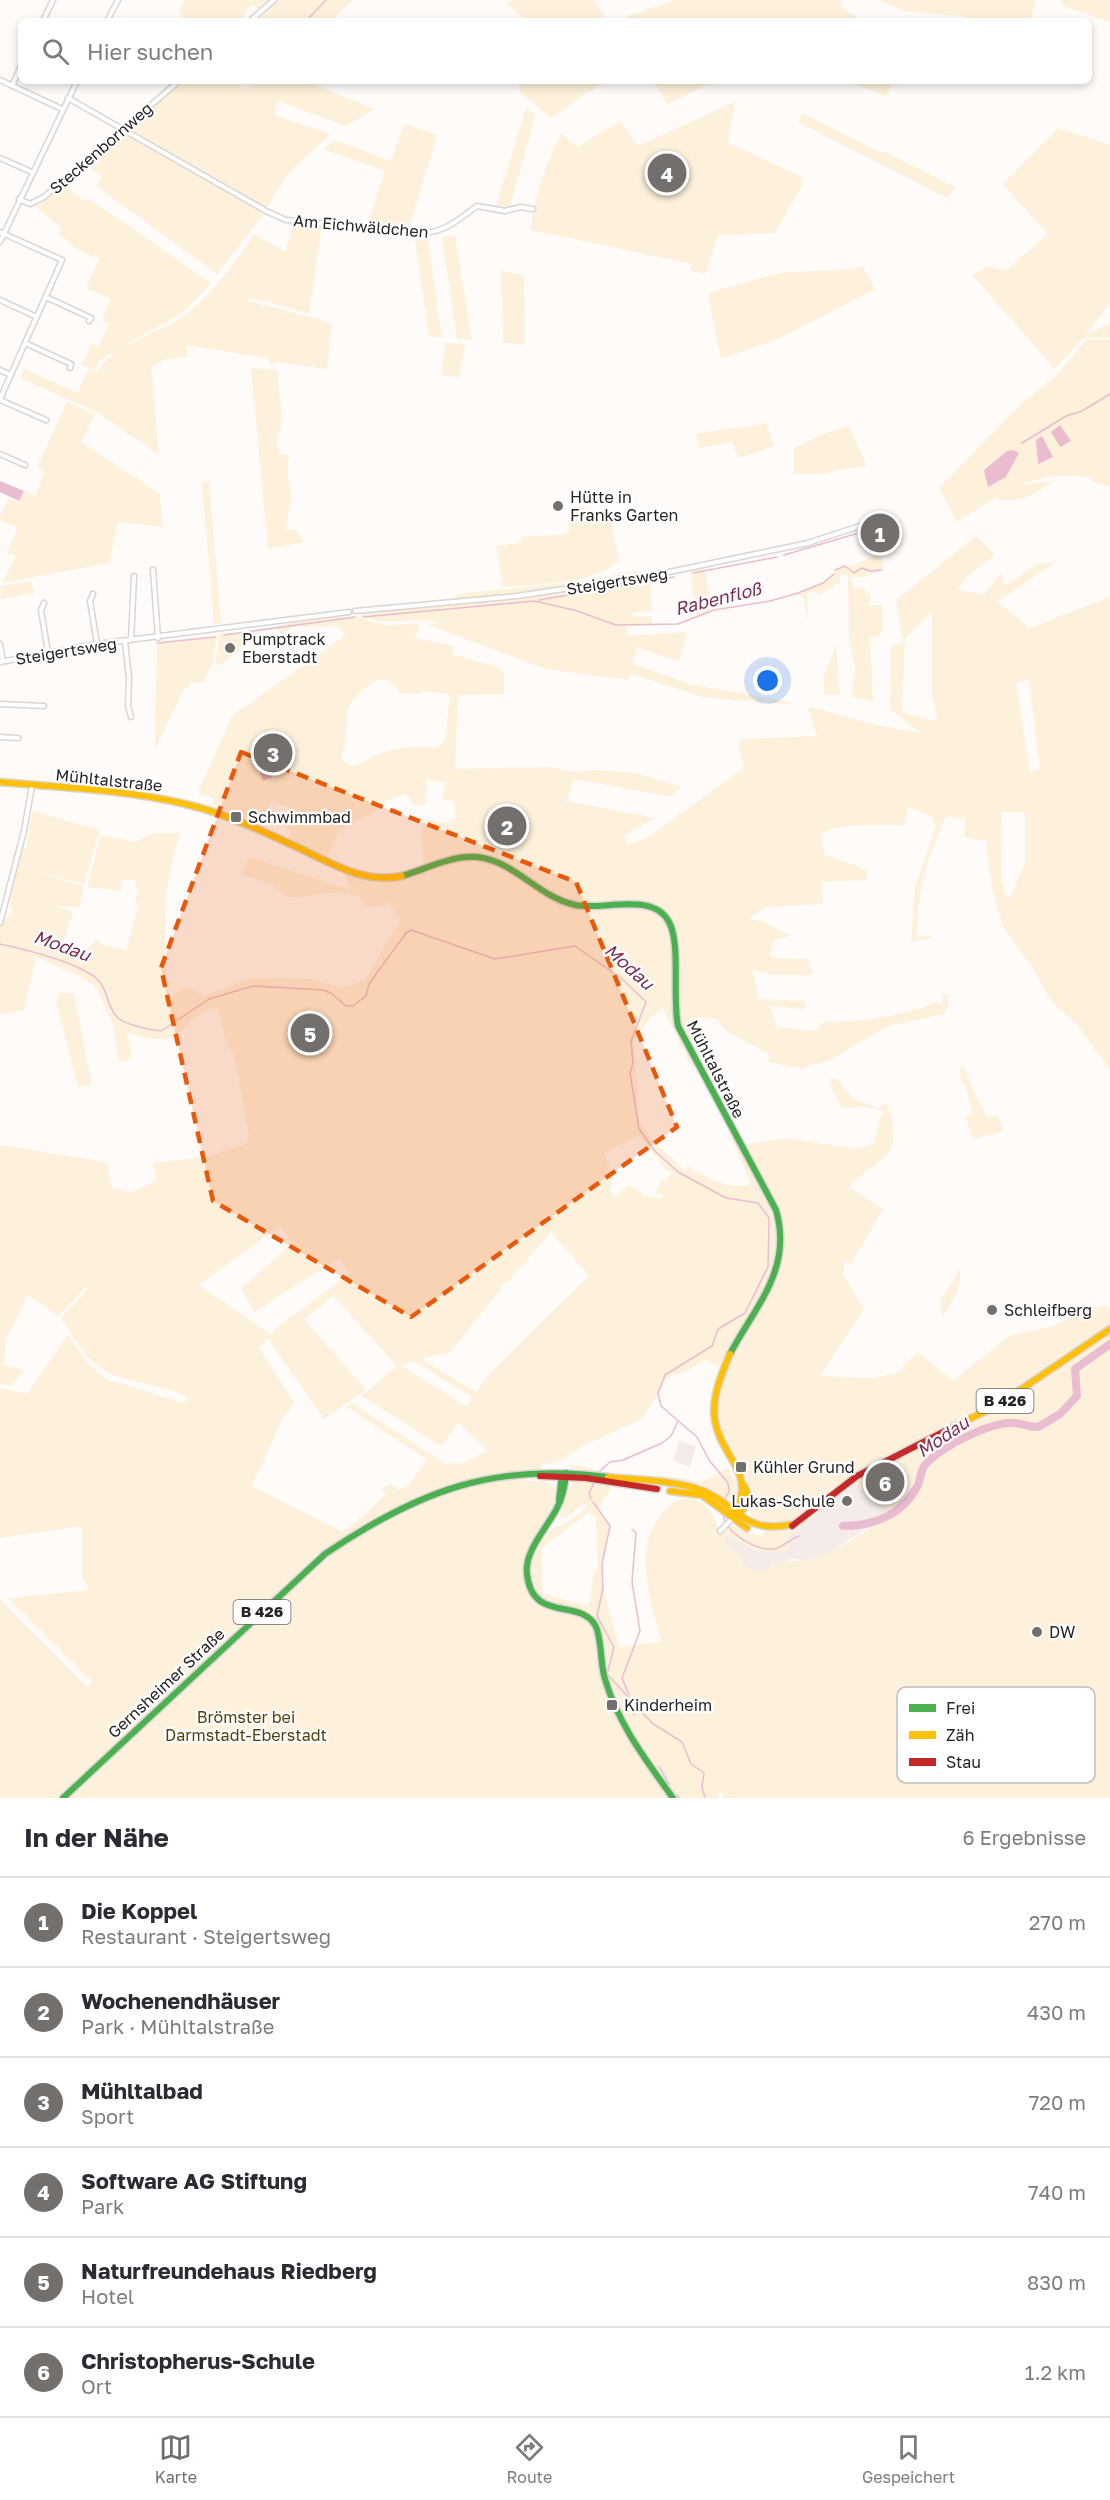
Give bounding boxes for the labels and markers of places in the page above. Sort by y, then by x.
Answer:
pin: 4 [648,150,686,195]
place label: Hütte in Franks Garten [570,487,678,525]
marker: Hütte in Franks Garten [551,499,565,513]
pin: 1 [860,510,900,556]
place label: Pumptrack Eberstadt [242,629,325,667]
marker: Pumptrack Eberstadt [223,641,237,655]
pin: 3 [254,730,292,776]
pin: 2 [488,804,526,848]
place label: Schwimmbad [248,807,351,827]
marker: Schwimmbad [229,810,243,824]
pin: 5 [290,1010,330,1056]
place label: Schleifberg [1004,1300,1092,1320]
marker: Schleifberg [985,1303,999,1317]
place label: Kühler Grund [753,1457,855,1477]
marker: Kühler Grund [734,1460,748,1474]
pin: 6 [866,1460,904,1504]
place label: Lukas-Schule [731,1491,835,1511]
marker: Lukas-Schule [840,1494,854,1508]
place label: DW [1049,1622,1075,1642]
marker: DW [1030,1625,1044,1639]
place label: Kinderheim [624,1695,712,1715]
marker: Kinderheim [605,1698,619,1712]

